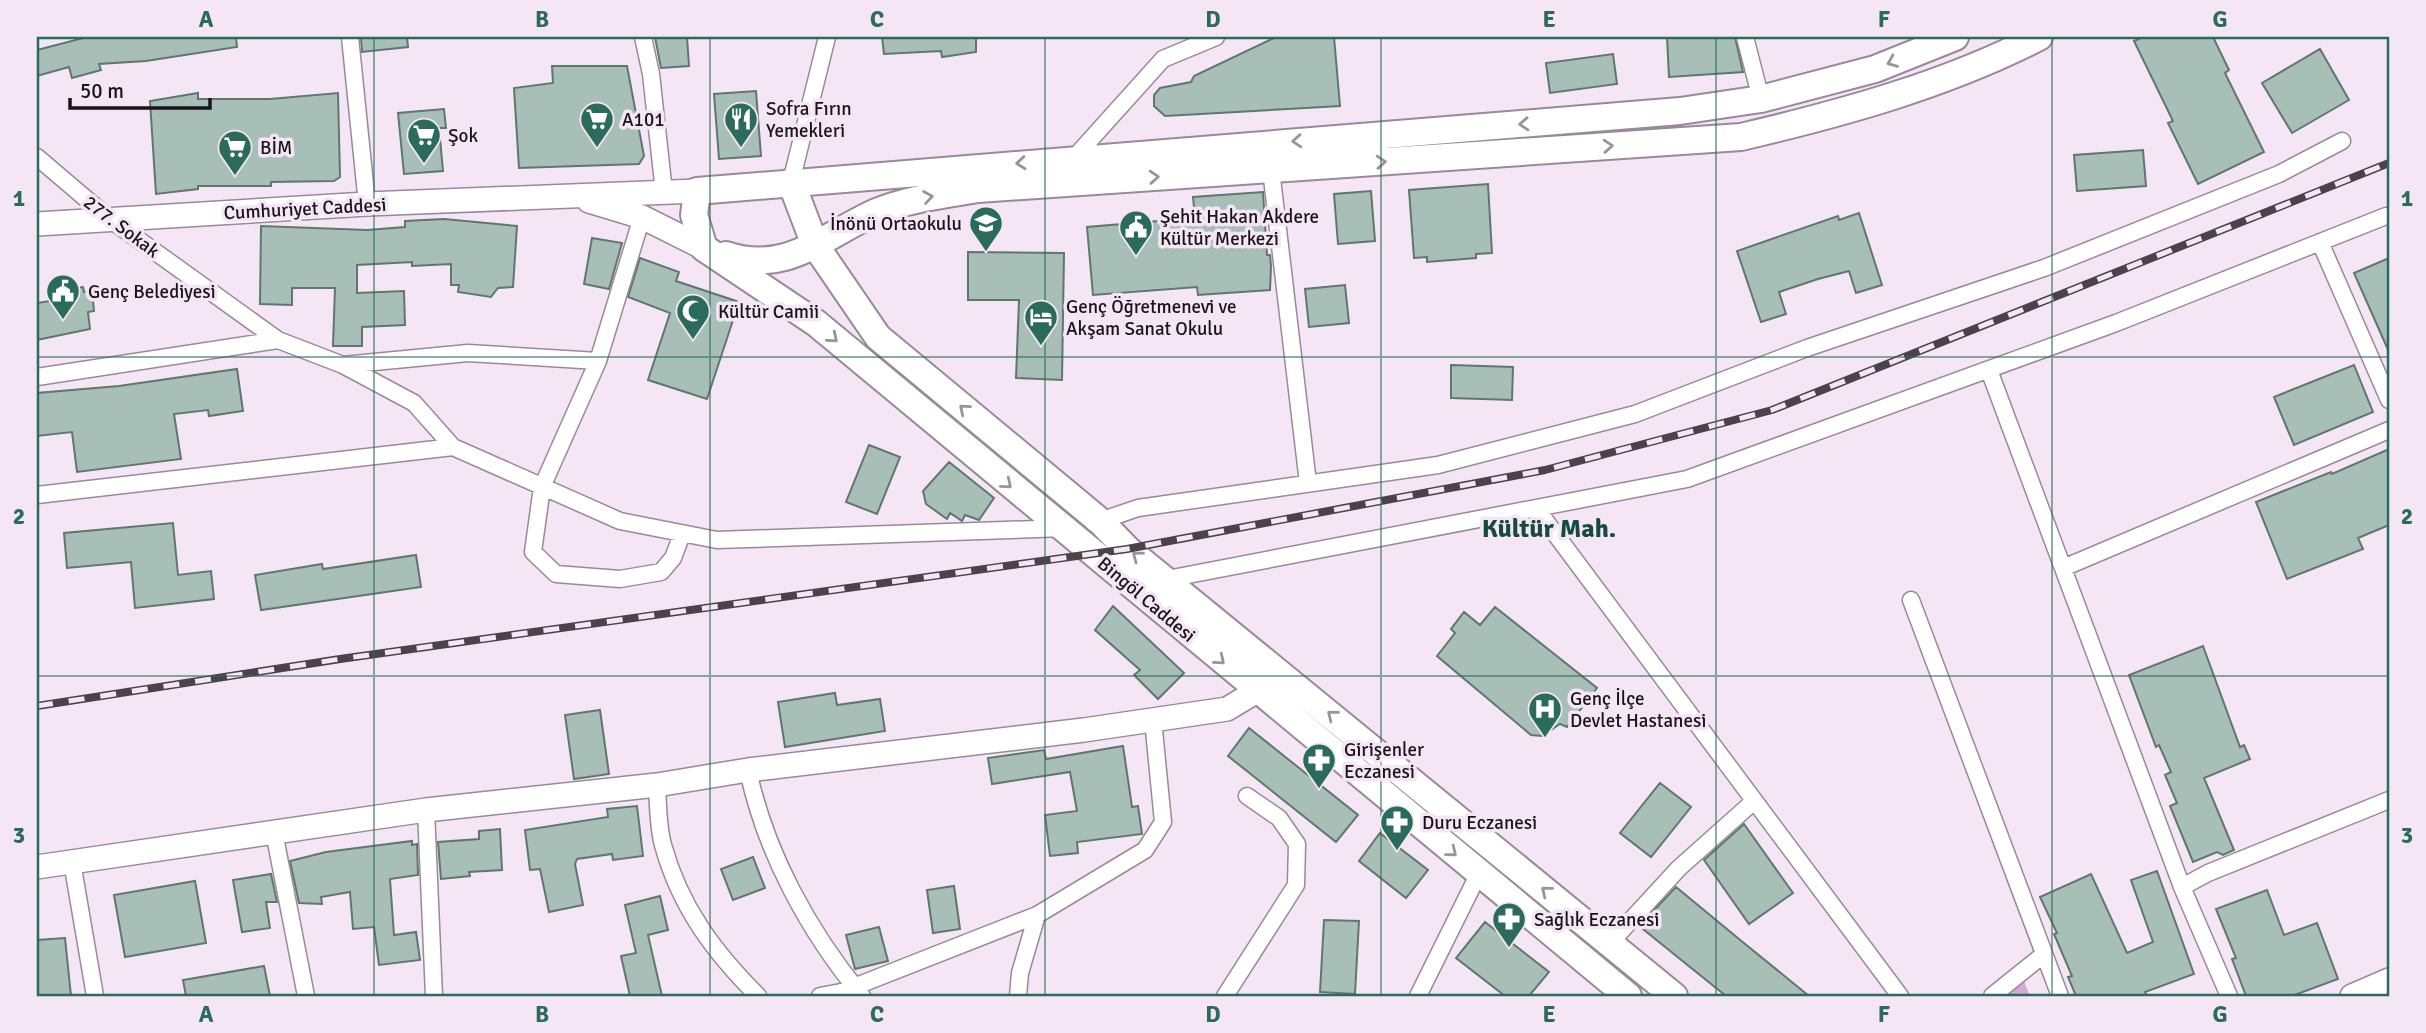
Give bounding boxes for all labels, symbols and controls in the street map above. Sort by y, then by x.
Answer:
text: A [199,5,214,34]
text: B [535,5,549,34]
text: C [870,5,884,34]
text: D [1205,5,1221,34]
text: E [1542,5,1556,34]
text: F [1878,5,1890,34]
text: G [2212,5,2228,34]
one-way arrow [1886,54,1899,68]
scale bar [70,66,210,110]
text: 50 m [80,78,124,104]
place label: Sofra Fırın Yemekleri [766,97,852,143]
supermarket icon: A101 [578,100,616,149]
restaurant icon: Sofra Fırın Yemekleri [722,100,760,149]
place label: A101 [622,108,664,132]
supermarket icon: Şok [405,116,443,165]
one-way arrow [1518,116,1529,131]
place label: Şok [448,124,478,148]
supermarket icon: BİM [216,128,254,177]
one-way arrow [1291,133,1302,148]
place label: BİM [260,136,292,160]
one-way arrow [1603,139,1614,154]
one-way arrow [1016,155,1027,170]
one-way arrow [1376,155,1387,170]
one-way arrow [1149,170,1160,185]
text: 1 [13,184,25,213]
text: 1 [2401,184,2413,213]
street label: 277. Sokak [79,190,165,263]
one-way arrow [922,190,934,205]
street label: Cumhuriyet Caddesi [223,193,387,225]
school or university icon: İnönü Ortaokulu [967,204,1005,253]
place label: Şehit Hakan Akdere Kültür Merkezi [1160,205,1319,251]
public building icon: Şehit Hakan Akdere Kültür Merkezi [1117,208,1155,257]
place label: İnönü Ortaokulu [830,212,962,236]
public building icon: Genç Belediyesi [44,272,82,321]
place label: Genç Belediyesi [88,280,216,304]
mosque icon: Kültür Camii [674,292,712,341]
place label: Genç Öğretmenevi ve Akşam Sanat Okulu [1066,295,1237,341]
hotel icon: Genç Öğretmenevi ve Akşam Sanat Okulu [1022,298,1060,347]
place label: Kültür Camii [718,300,819,324]
one-way arrow [825,329,837,342]
one-way arrow [959,404,971,417]
one-way arrow [1000,475,1012,488]
text: 2 [13,502,25,531]
text: 2 [2401,502,2413,531]
district label: Kültür Mah. [1482,513,1616,545]
street label: Bingöl Caddesi [1092,552,1200,648]
one-way arrow [1132,552,1145,564]
one-way arrow [1212,652,1225,664]
place label: Genç İlçe Devlet Hastanesi [1570,687,1706,733]
hospital icon: Genç İlçe Devlet Hastanesi [1526,690,1564,739]
one-way arrow [1328,711,1341,723]
place label: Girişenler Eczanesi [1344,738,1424,784]
pharmacy icon: Girişenler Eczanesi [1300,741,1338,790]
pharmacy icon: Duru Eczanesi [1378,803,1416,852]
place label: Duru Eczanesi [1422,811,1537,835]
text: 3 [13,821,25,850]
text: 3 [2401,821,2413,850]
one-way arrow [1445,843,1457,856]
one-way arrow [1541,886,1553,899]
pharmacy icon: Sağlık Eczanesi [1490,900,1528,949]
place label: Sağlık Eczanesi [1534,908,1659,932]
text: A [199,1000,214,1029]
text: B [535,1000,549,1029]
text: C [870,1000,884,1029]
text: D [1205,1000,1221,1029]
text: E [1542,1000,1556,1029]
text: F [1878,1000,1890,1029]
text: G [2212,1000,2228,1029]

